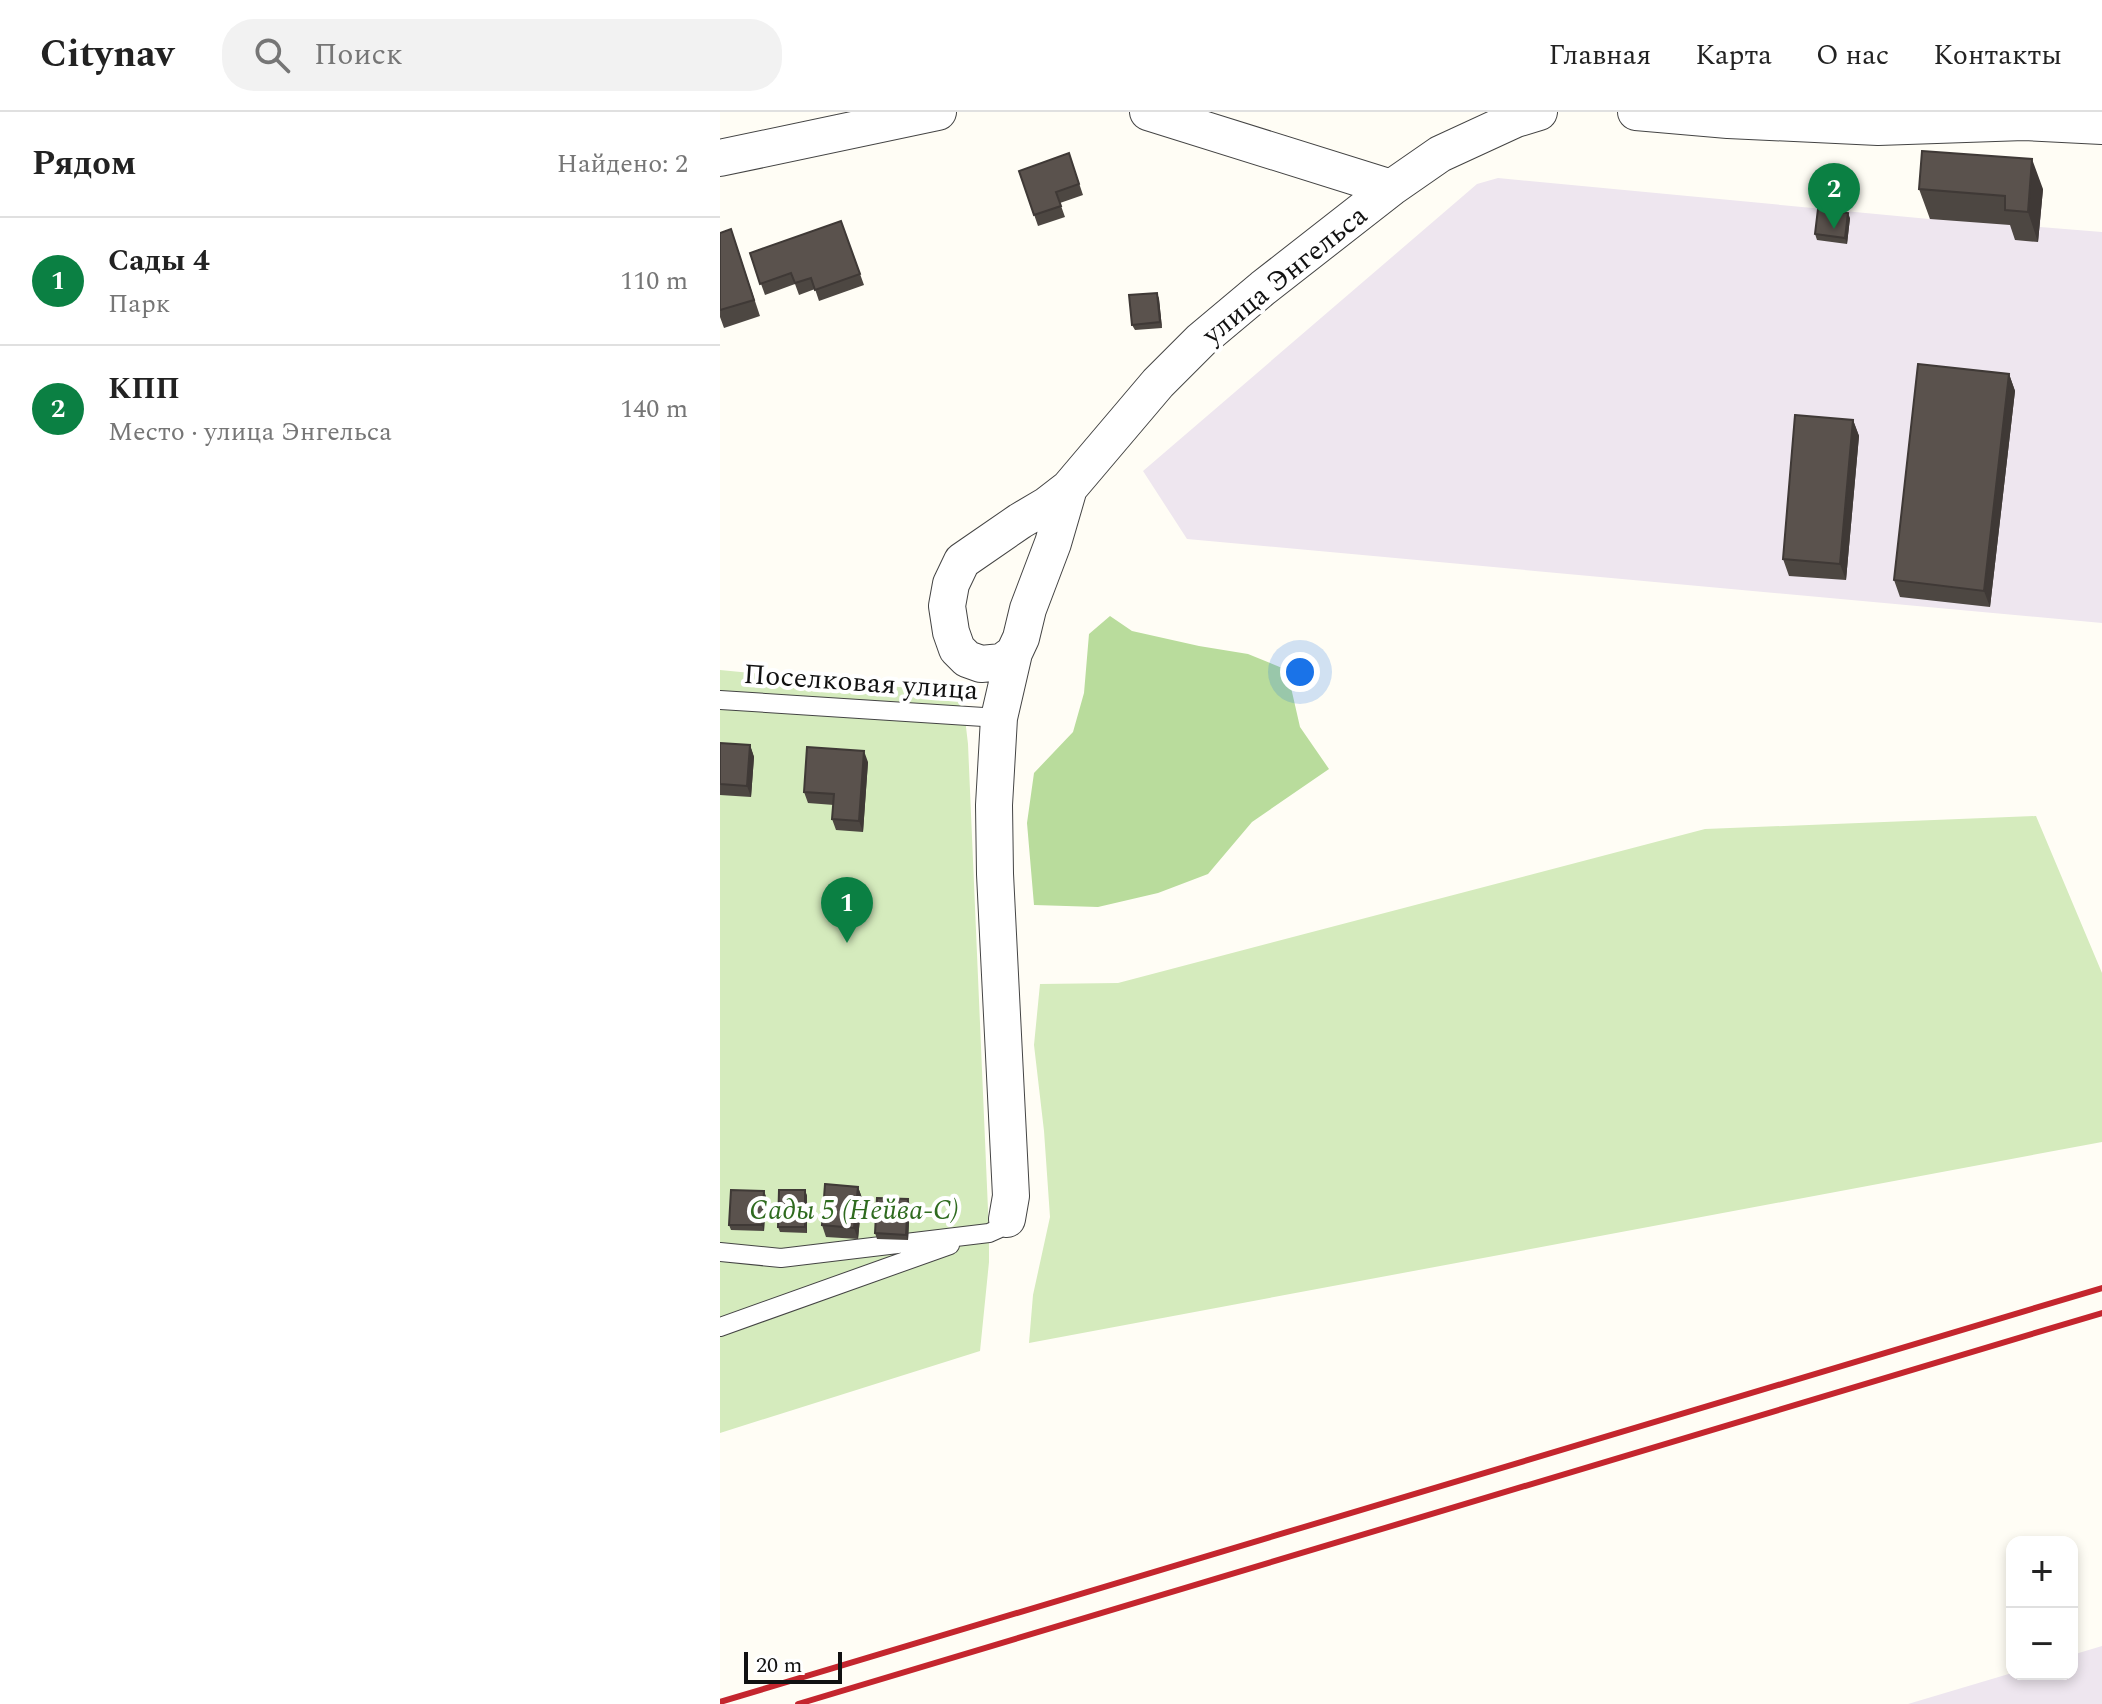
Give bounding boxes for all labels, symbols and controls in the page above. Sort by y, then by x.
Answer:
search box [222,19,782,91]
text: Citynav [40,26,174,84]
text: Поиск [314,32,403,78]
icon: search [250,33,294,77]
text: Главная [1549,34,1651,77]
text: Карта [1695,34,1772,77]
text: О нас [1816,34,1889,77]
text: Контакты [1933,34,2062,77]
text: Рядом [32,138,136,190]
text: Найдено: 2 [557,144,688,184]
pin: 2 [1808,163,1860,229]
street label: улица Энгельса [1192,195,1377,356]
text: Сады 4 [108,238,210,284]
text: 1 [51,261,65,301]
text: 110 m [620,261,688,301]
text: Парк [108,284,170,324]
text: КПП [108,366,180,412]
text: 2 [51,389,65,429]
text: 140 m [620,389,688,429]
text: Место · улица Энгельса [108,412,392,452]
your location [1280,652,1320,692]
street label: Поселковая улица [742,653,980,712]
pin: 1 [821,877,873,943]
park label: Сады 5 (Нейва-С) [749,1189,959,1232]
map controls [2006,1536,2078,1680]
button: + [2006,1536,2078,1608]
button: − [2006,1608,2078,1680]
scale bar [744,1648,842,1684]
text: 20 m [756,1649,802,1682]

